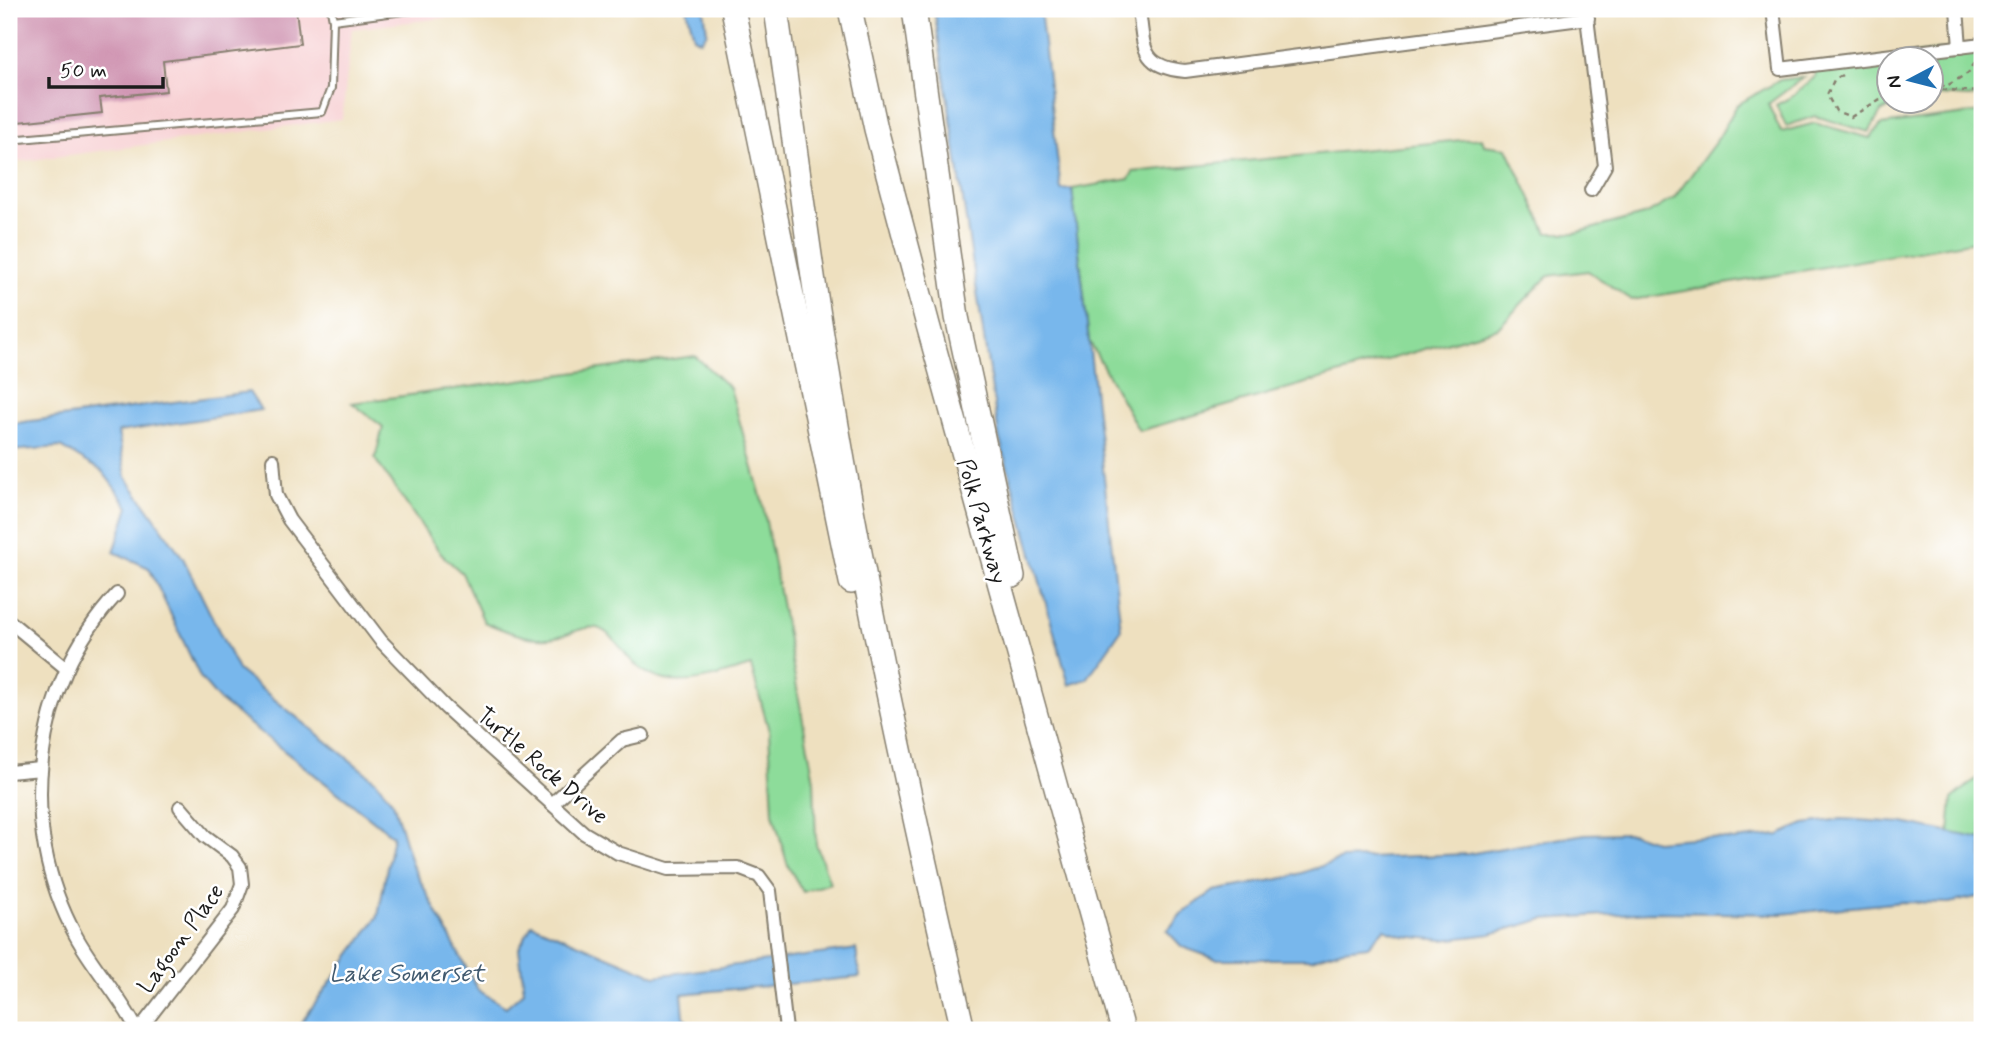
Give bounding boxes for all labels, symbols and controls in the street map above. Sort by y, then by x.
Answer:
scale bar [49,46,163,90]
north arrow [1876,46,1946,116]
text: 50 m [60,57,107,85]
text: N [1881,74,1908,90]
street label: Polk Parkway [949,456,1013,588]
street label: Turtle Rock Drive [470,701,614,832]
street label: Lagoon Place [132,878,233,1001]
water label: Lake Somerset [329,959,487,990]

